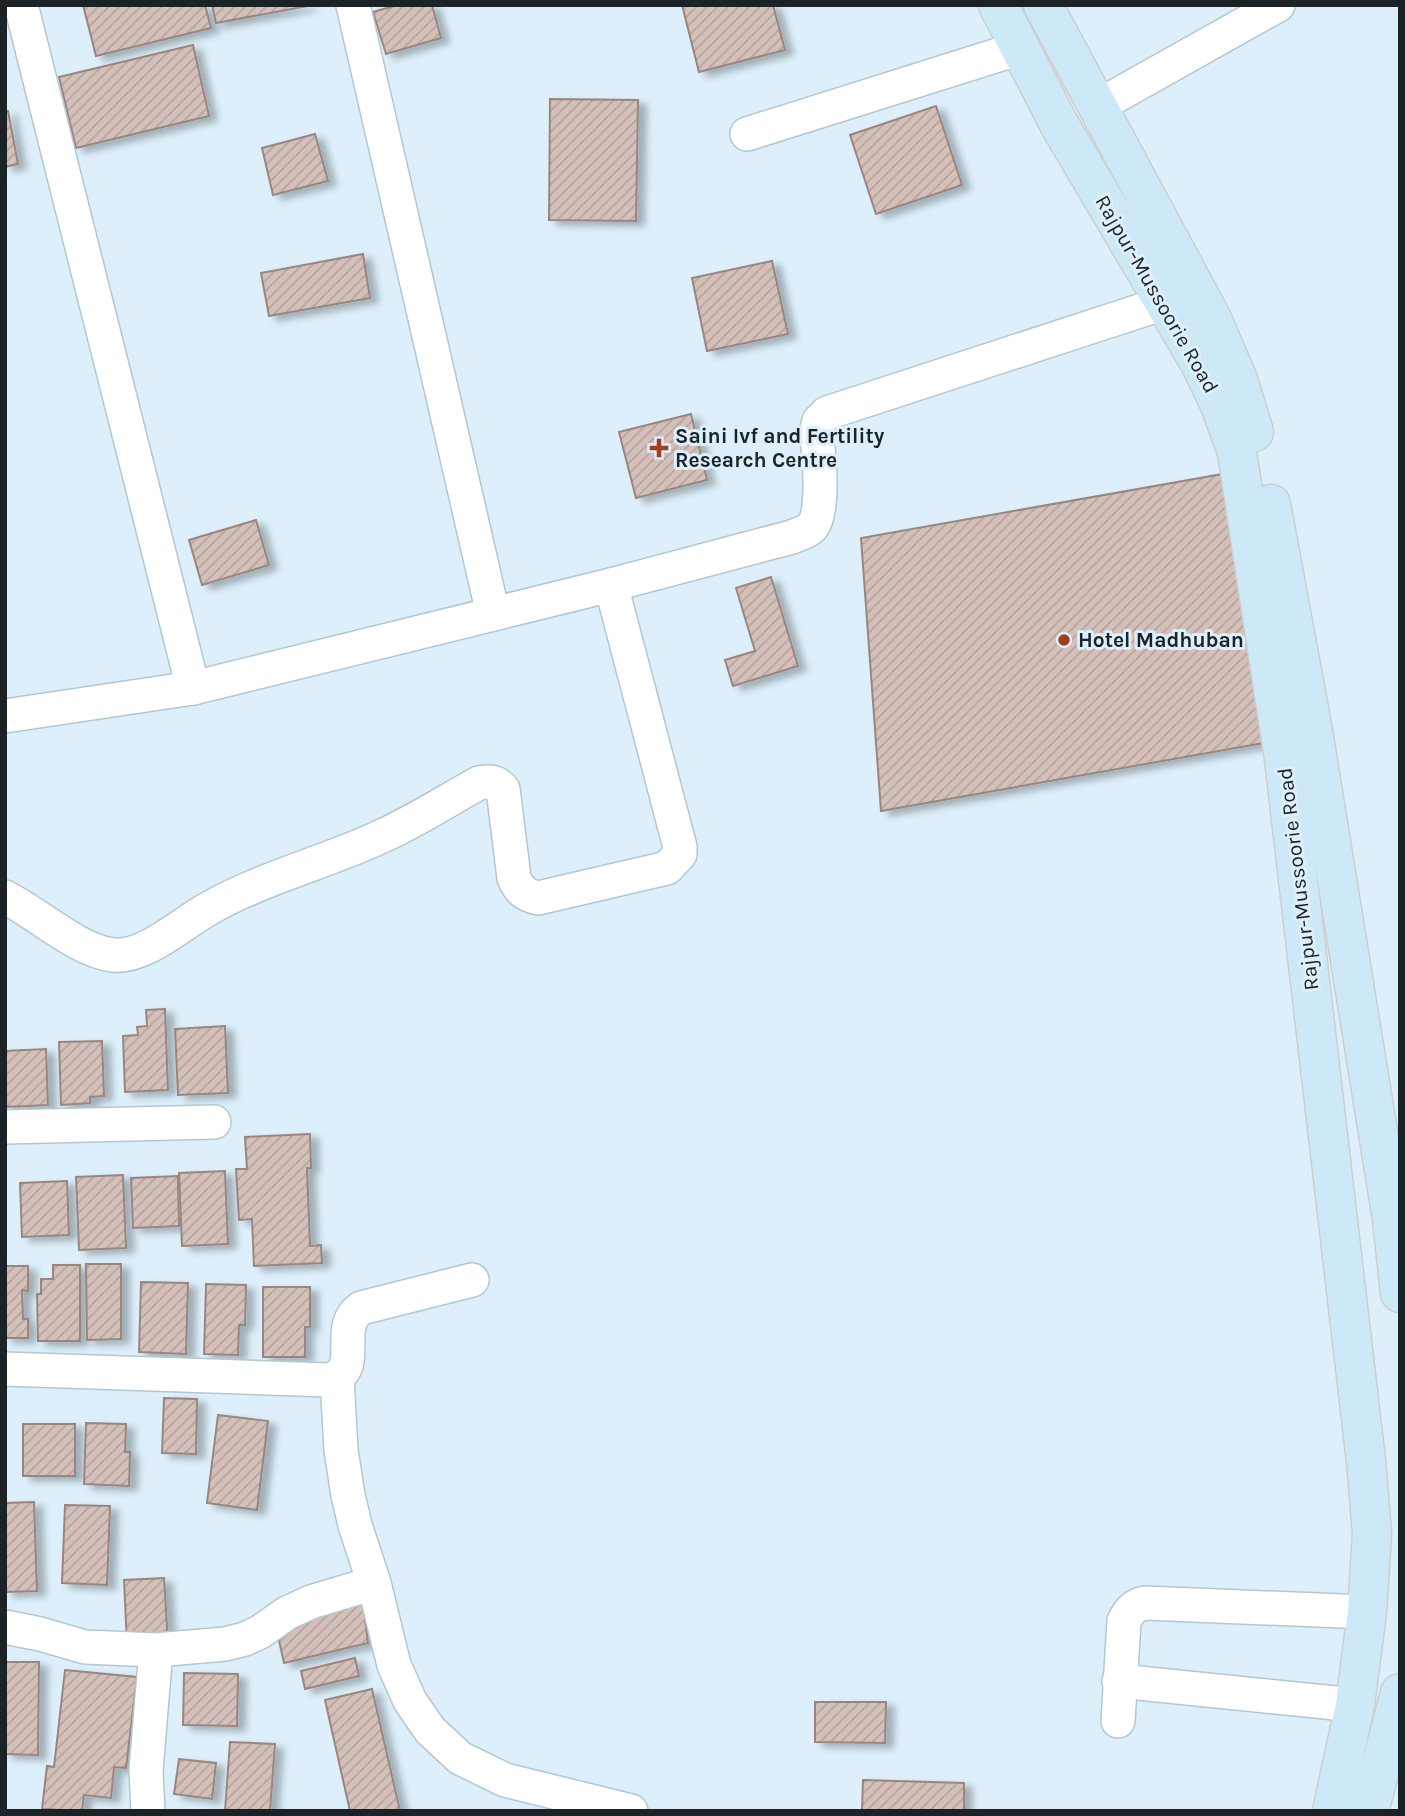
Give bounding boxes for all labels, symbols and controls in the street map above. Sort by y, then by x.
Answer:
street label: Rajpur-Mussoorie Road [1091,191,1223,397]
place label: Saini Ivf and Fertility Research Centre [675,424,885,472]
marker: Saini Ivf and Fertility Research Centre [649,438,669,458]
place label: Hotel Madhuban [1078,628,1244,652]
marker: Hotel Madhuban [1056,632,1072,648]
street label: Rajpur-Mussoorie Road [1272,766,1324,992]

